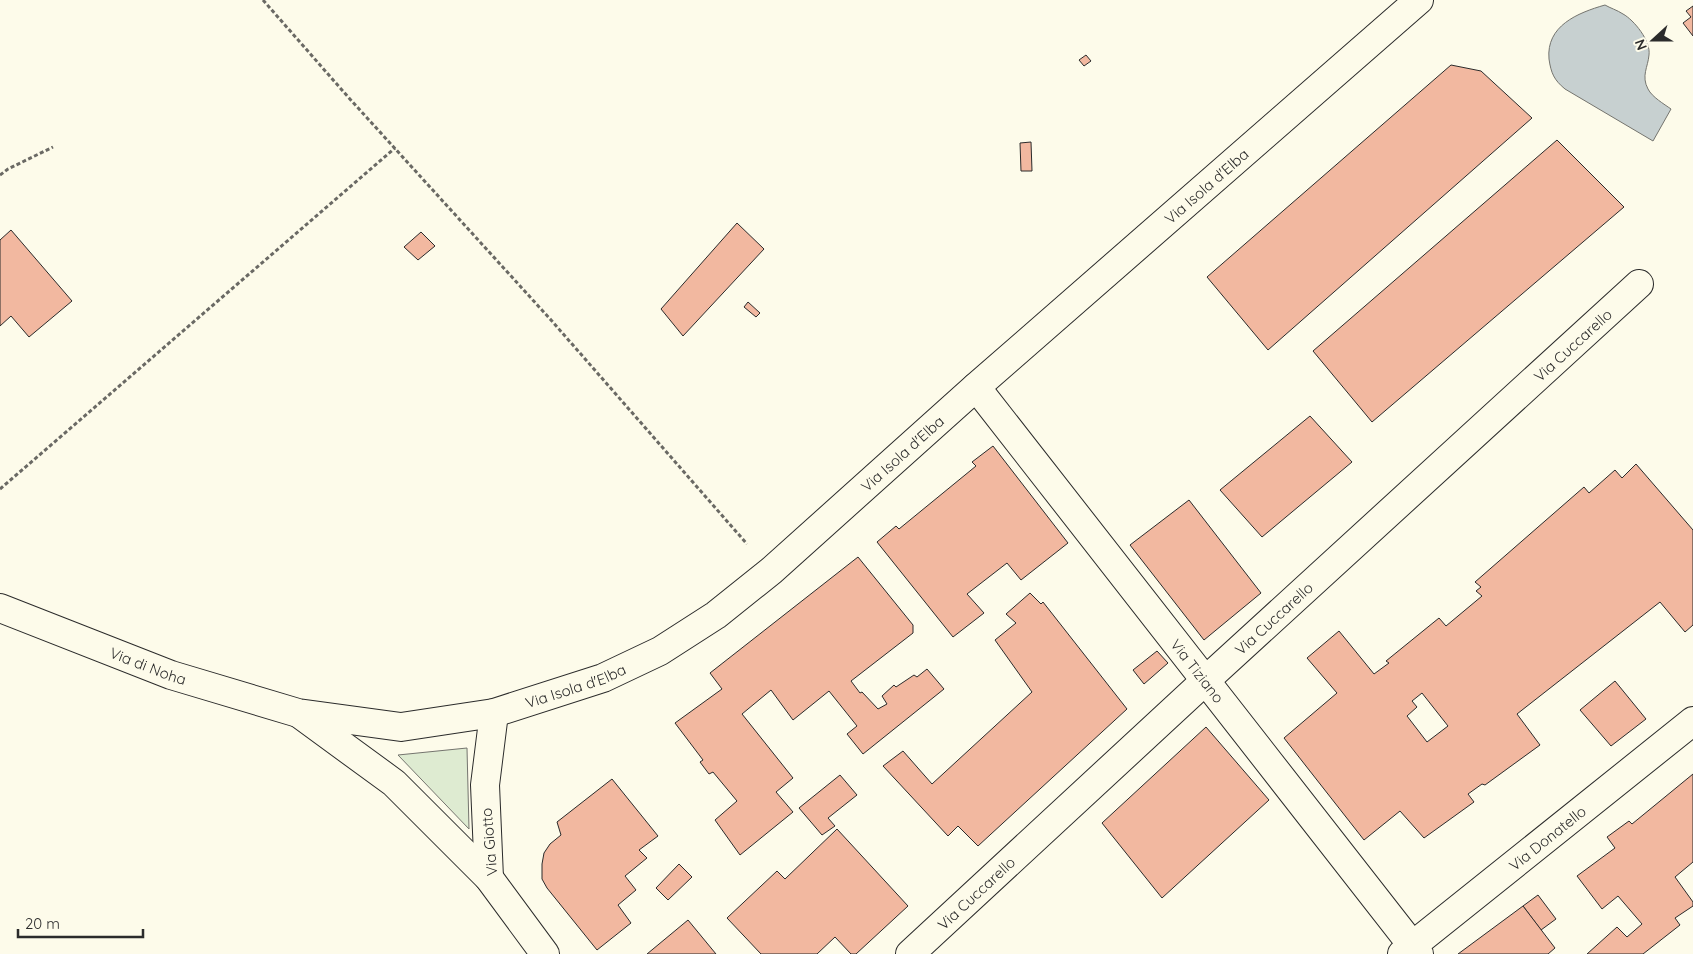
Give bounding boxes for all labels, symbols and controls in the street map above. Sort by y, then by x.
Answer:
north arrow [1628,15,1678,65]
text: N [1631,37,1651,53]
street label: Via Isola d'Elba [1160,144,1252,228]
street label: Via Cuccarello [1529,304,1615,385]
street label: Via Isola d'Elba [857,411,948,495]
street label: Via Cuccarello [1231,578,1317,659]
street label: Via Tiziano [1167,635,1228,706]
street label: Via di Noha [107,642,189,689]
street label: Via Isola d'Elba [523,659,629,712]
street label: Via Donatello [1505,801,1590,874]
street label: Via Giotto [477,807,501,877]
street label: Via Cuccarello [933,852,1019,934]
scale bar [18,906,142,938]
text: 20 m [25,914,60,933]

